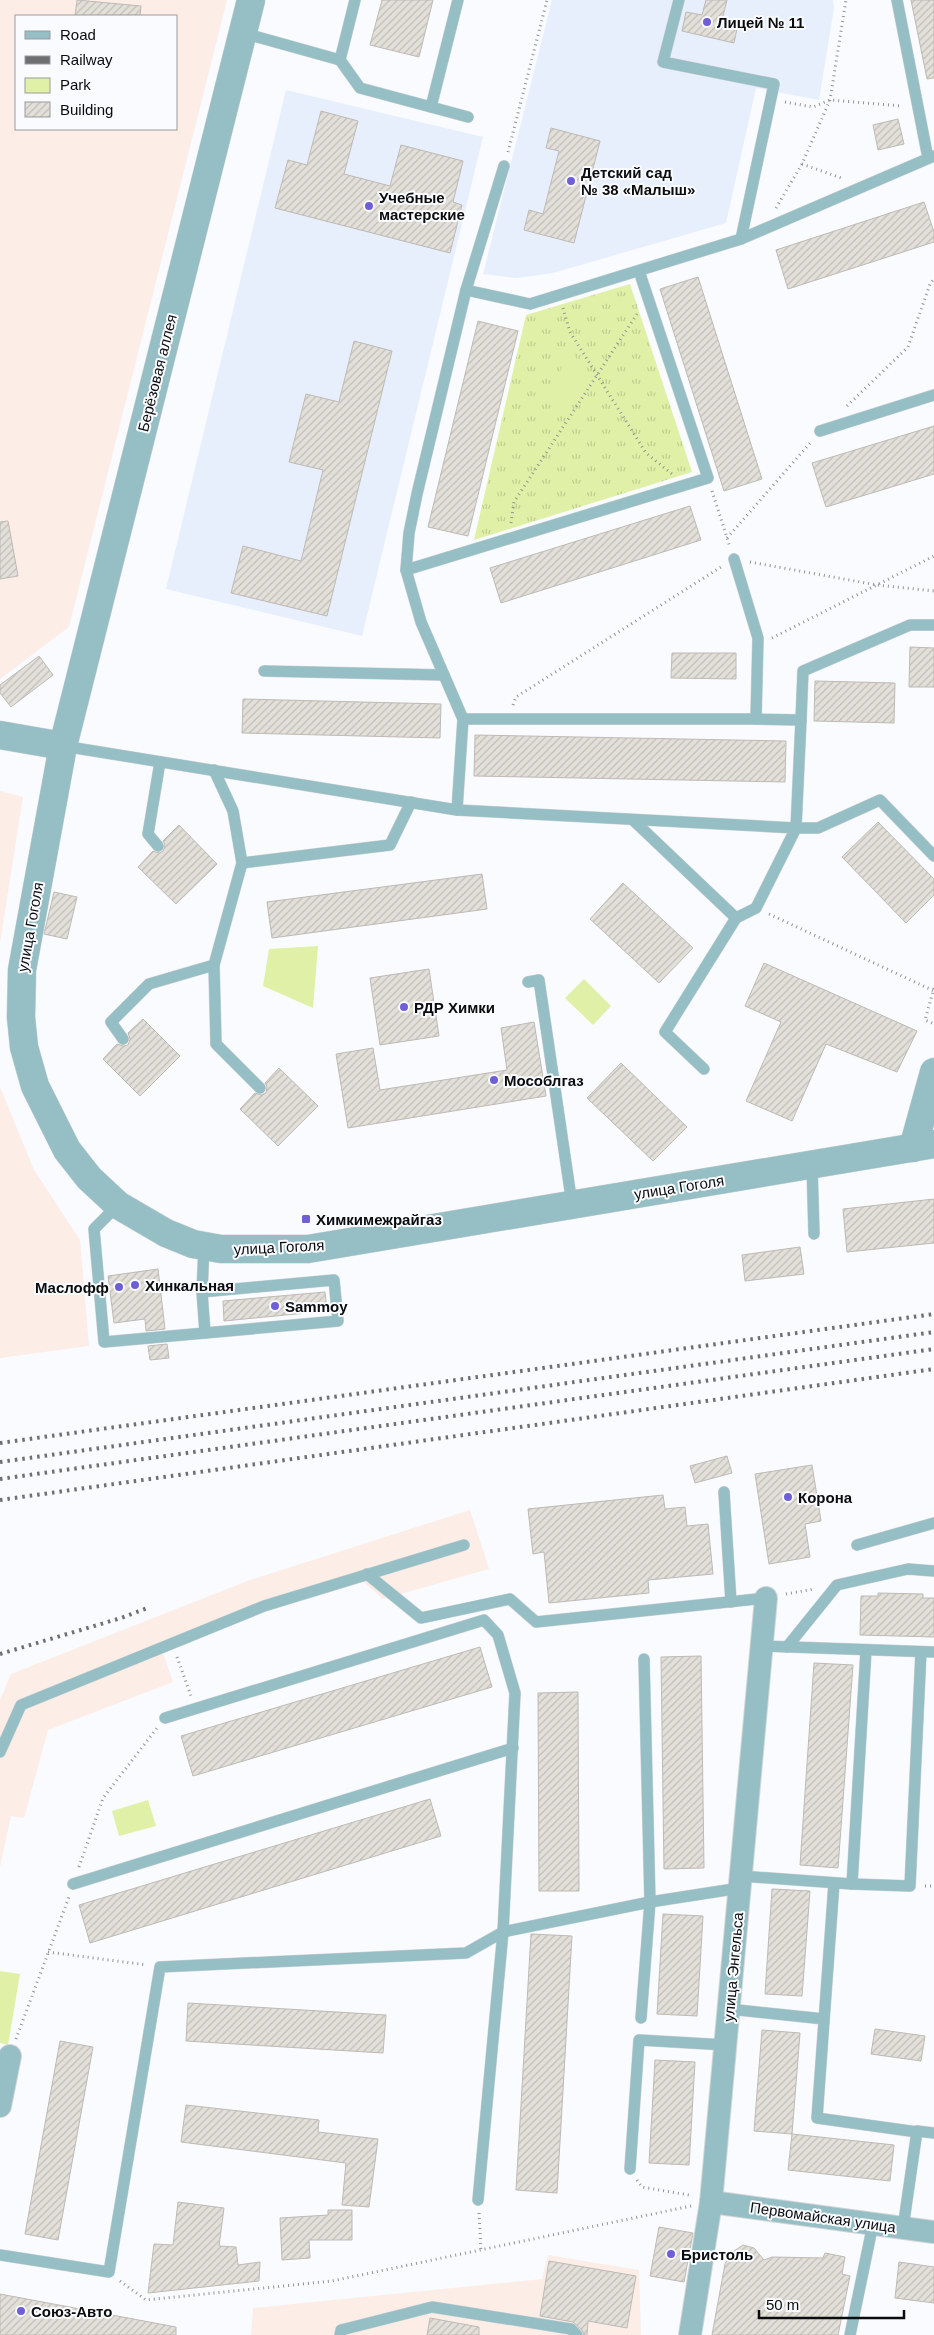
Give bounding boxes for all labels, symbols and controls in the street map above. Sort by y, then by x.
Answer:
place label: Лицей № 11 [717,14,804,31]
legend [15,15,178,130]
marker: Лицей № 11 [701,16,713,28]
text: Road [60,26,96,43]
text: Railway [60,51,113,68]
text: Park [60,76,91,93]
text: Building [60,101,113,118]
place label: Детский сад № 38 «Малыш» [581,164,695,198]
marker: Детский сад № 38 «Малыш» [565,175,577,187]
place label: Учебные мастерские [379,189,465,223]
marker: Учебные мастерские [363,200,375,212]
street label: Берёзовая аллея [134,312,180,434]
street label: улица Гоголя [14,881,46,973]
place label: РДР Химки [414,999,495,1016]
marker: РДР Химки [398,1001,410,1013]
place label: Мособлгаз [504,1072,584,1089]
marker: Мособлгаз [488,1074,500,1086]
street label: улица Гоголя [633,1171,725,1203]
place label: Химкимежрайгаз [316,1211,442,1228]
marker: Химкимежрайгаз [300,1213,312,1225]
street label: улица Гоголя [233,1236,325,1258]
place label: Хинкальная [145,1277,234,1294]
place label: Маслофф [35,1279,109,1296]
marker: Хинкальная [129,1279,141,1291]
marker: Маслофф [113,1281,125,1293]
place label: Sammoy [285,1298,348,1315]
marker: Sammoy [269,1300,281,1312]
place label: Корона [798,1489,853,1506]
marker: Корона [782,1491,794,1503]
street label: улица Энгельса [720,1911,746,2022]
street label: Первомайская улица [749,2198,898,2236]
place label: Бристоль [681,2246,753,2263]
marker: Бристоль [665,2248,677,2260]
scale bar [759,2288,904,2320]
text: 50 m [766,2296,799,2313]
place label: Союз-Авто [31,2303,112,2320]
marker: Союз-Авто [15,2305,27,2317]

